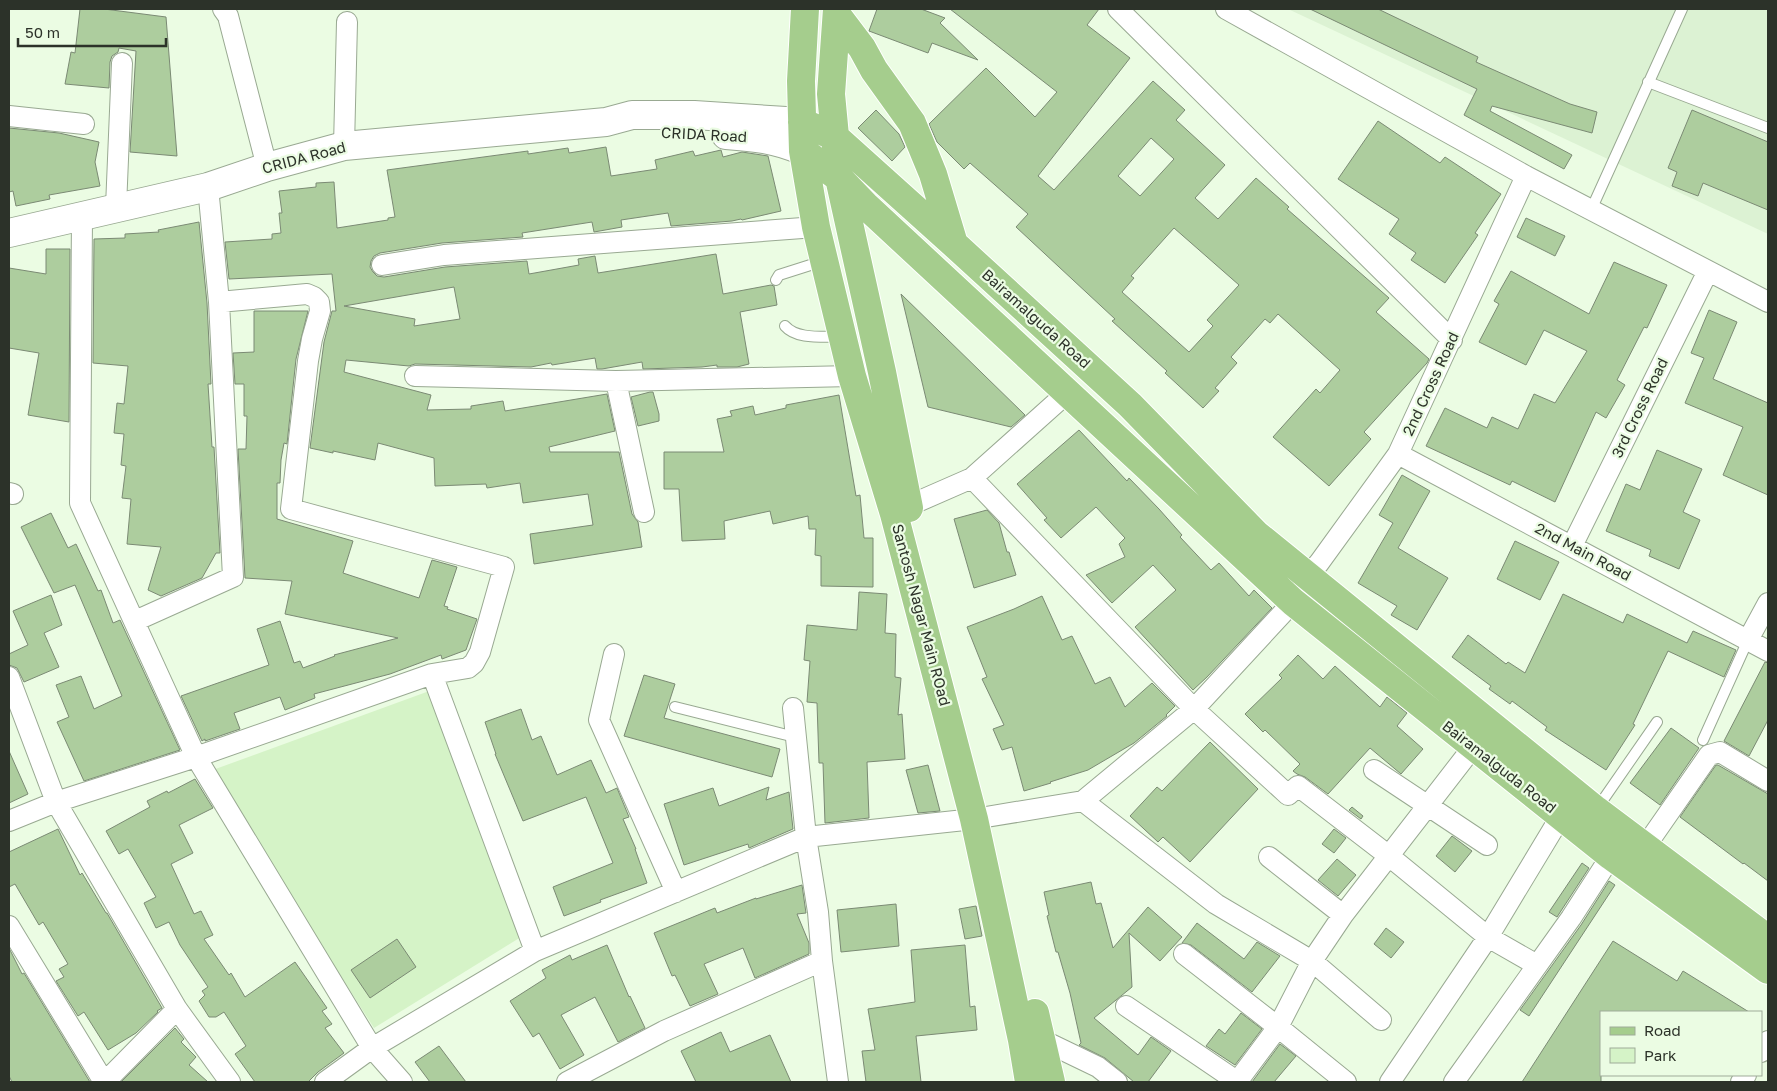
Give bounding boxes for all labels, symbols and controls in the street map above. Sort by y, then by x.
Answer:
scale bar [18,15,165,47]
text: 50 m [25,23,60,41]
street label: CRIDA Road [661,123,747,145]
street label: CRIDA Road [260,137,348,177]
street label: Bairamalguda Road [979,265,1095,372]
street label: 2nd Cross Road [1398,329,1462,438]
street label: 3rd Cross Road [1607,355,1671,460]
street label: 2nd Main Road [1532,518,1635,584]
street label: Santosh Nagar Main ROad [889,522,955,708]
street label: Bairamalguda Road [1439,716,1560,816]
legend [1600,1011,1762,1076]
text: Road [1644,1021,1681,1039]
text: Park [1644,1046,1677,1064]

